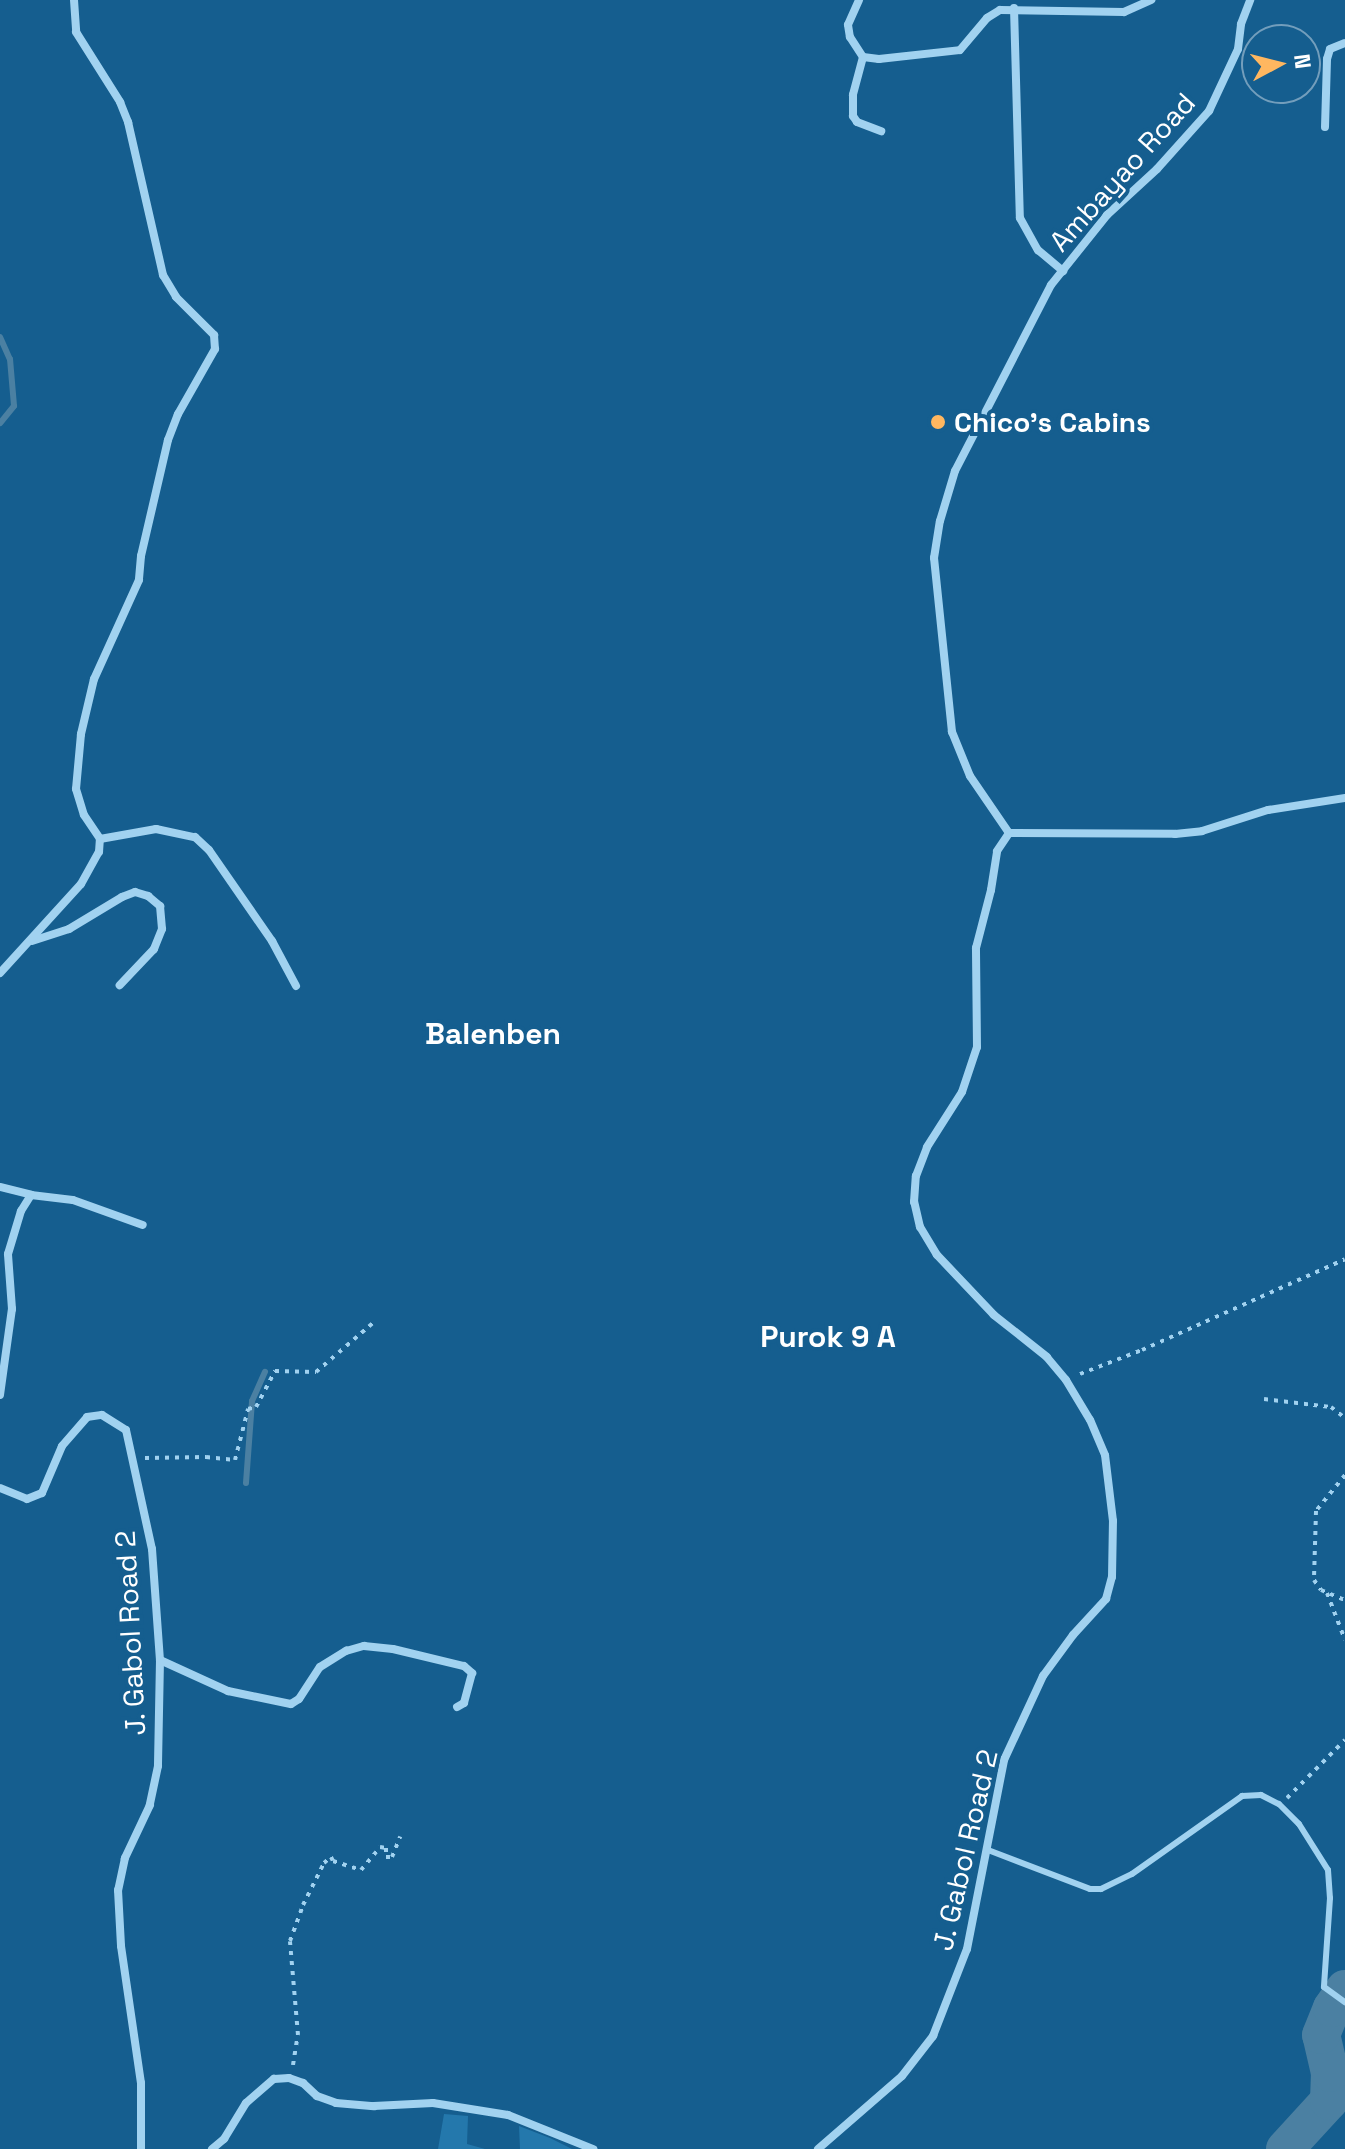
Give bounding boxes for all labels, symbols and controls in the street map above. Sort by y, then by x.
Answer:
north arrow [1241,24,1321,104]
text: N [1288,52,1318,70]
street label: Ambayao Road [1042,86,1202,258]
place label: Chico's Cabins [954,405,1151,439]
marker: Chico's Cabins [929,413,947,431]
district label: Balenben [425,1016,561,1052]
district label: Purok 9 A [760,1319,896,1355]
street label: J. Gabol Road 2 [108,1529,152,1737]
street label: J. Gabol Road 2 [925,1746,1005,1954]

